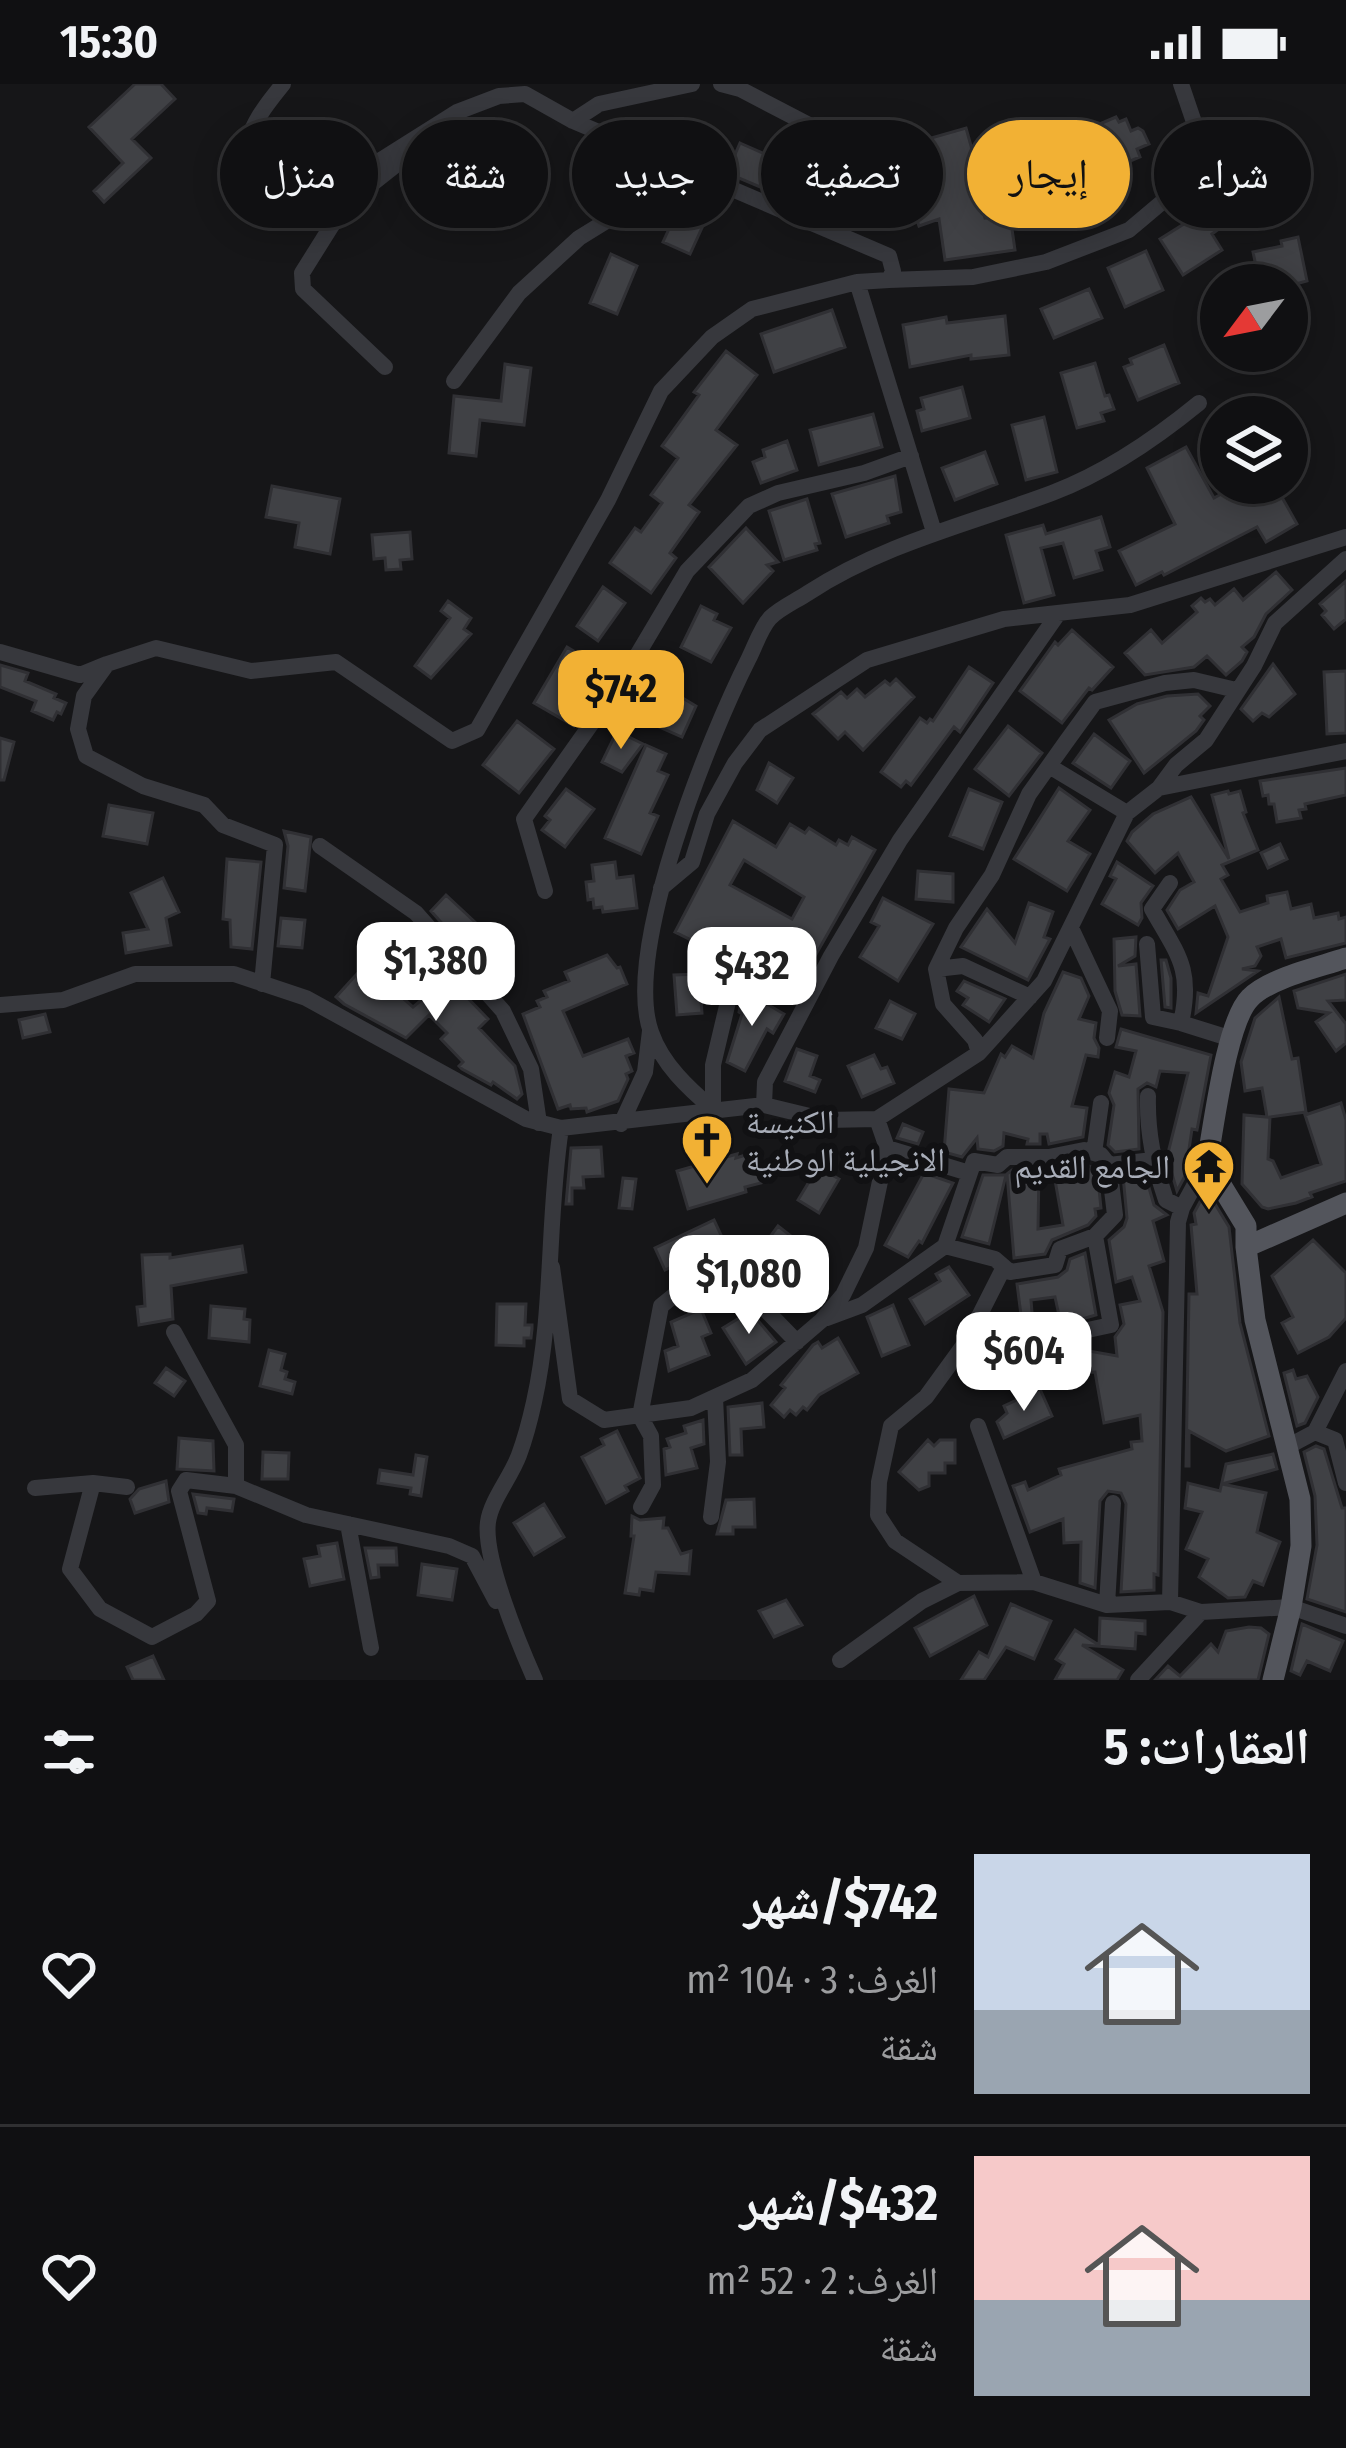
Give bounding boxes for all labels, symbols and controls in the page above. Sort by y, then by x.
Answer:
text: 15:30 [60,15,158,69]
chip: منزل [220,120,378,228]
chip: شقة [402,120,548,228]
chip: جديد [572,120,737,228]
chip: تصفية [761,120,943,228]
chip: إيجار [967,120,1130,228]
chip: شراء [1154,120,1311,228]
north arrow [1200,264,1308,372]
map controls [1200,264,1308,504]
button: layers [1200,396,1308,504]
pin: $742 [550,650,692,752]
text: $742 [585,666,657,712]
pin: $1,380 [338,922,534,1024]
pin: $432 [681,927,823,1029]
text: $1,380 [384,938,488,984]
text: $432 [714,943,790,989]
place label: الكنيسة الانجيلية الوطنية [746,1102,945,1180]
church icon: الكنيسة الانجيلية الوطنية [679,1112,735,1186]
temple icon: الجامع القديم [1181,1138,1237,1212]
place label: الجامع القديم [1014,1147,1170,1189]
pin: $1,080 [651,1235,847,1337]
text: $1,080 [696,1251,802,1297]
pin: $604 [953,1312,1095,1414]
text: $604 [983,1328,1065,1374]
text: العقارات: 5 [1104,1716,1310,1778]
icon: filters [36,1719,102,1785]
text: $742/شهر [744,1871,938,1933]
icon: home [1070,1902,1214,2046]
icon: heart [36,1941,102,2007]
text: الغرف: 3 · 104 m² [686,1957,938,2003]
text: شقة [880,2024,938,2070]
text: $432/شهر [740,2172,938,2234]
icon: home [1070,2204,1214,2348]
icon: heart [36,2243,102,2309]
text: الغرف: 2 · 52 m² [706,2258,938,2304]
text: شقة [880,2325,938,2371]

